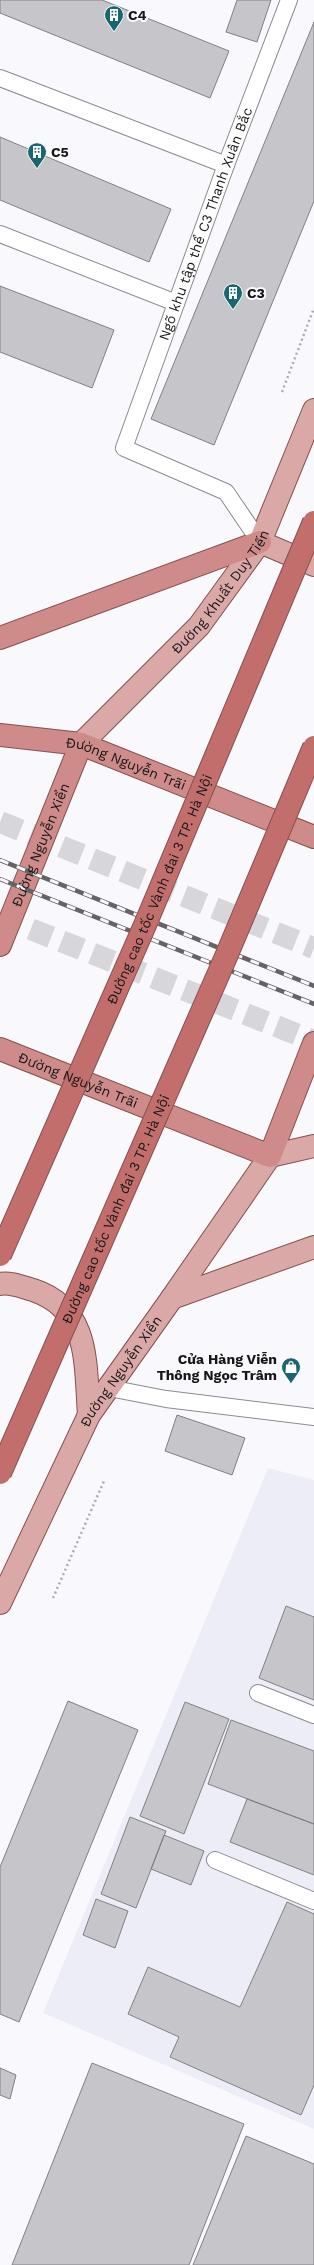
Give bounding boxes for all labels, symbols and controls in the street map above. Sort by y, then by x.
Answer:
building icon: C4 [103,4,125,32]
place label: C4 [128,7,147,23]
street label: Ngõ khu tập thể C3 Thanh Xuân Bắc [155,104,255,342]
building icon: C5 [26,141,48,169]
place label: C5 [51,144,69,160]
building icon: C3 [222,282,244,310]
place label: C3 [247,285,265,301]
street label: Đường Khuất Duy Tiến [168,528,272,657]
street label: Đường Nguyễn Trãi [65,734,188,793]
street label: Đường cao tốc Vành đai 3 TP. Hà Nội [103,772,215,1007]
street label: Đường Nguyễn Xiển [8,781,72,909]
street label: Đường Nguyễn Trãi [16,1049,140,1111]
street label: Đường cao tốc Vành đai 3 TP. Hà Nội [58,1092,173,1326]
street label: Đường Nguyễn Xiển [77,1312,165,1429]
place label: Cửa Hàng Viễn Thông Ngọc Trâm [157,1351,277,1383]
shop icon: Cửa Hàng Viễn Thông Ngọc Trâm [280,1356,302,1384]

